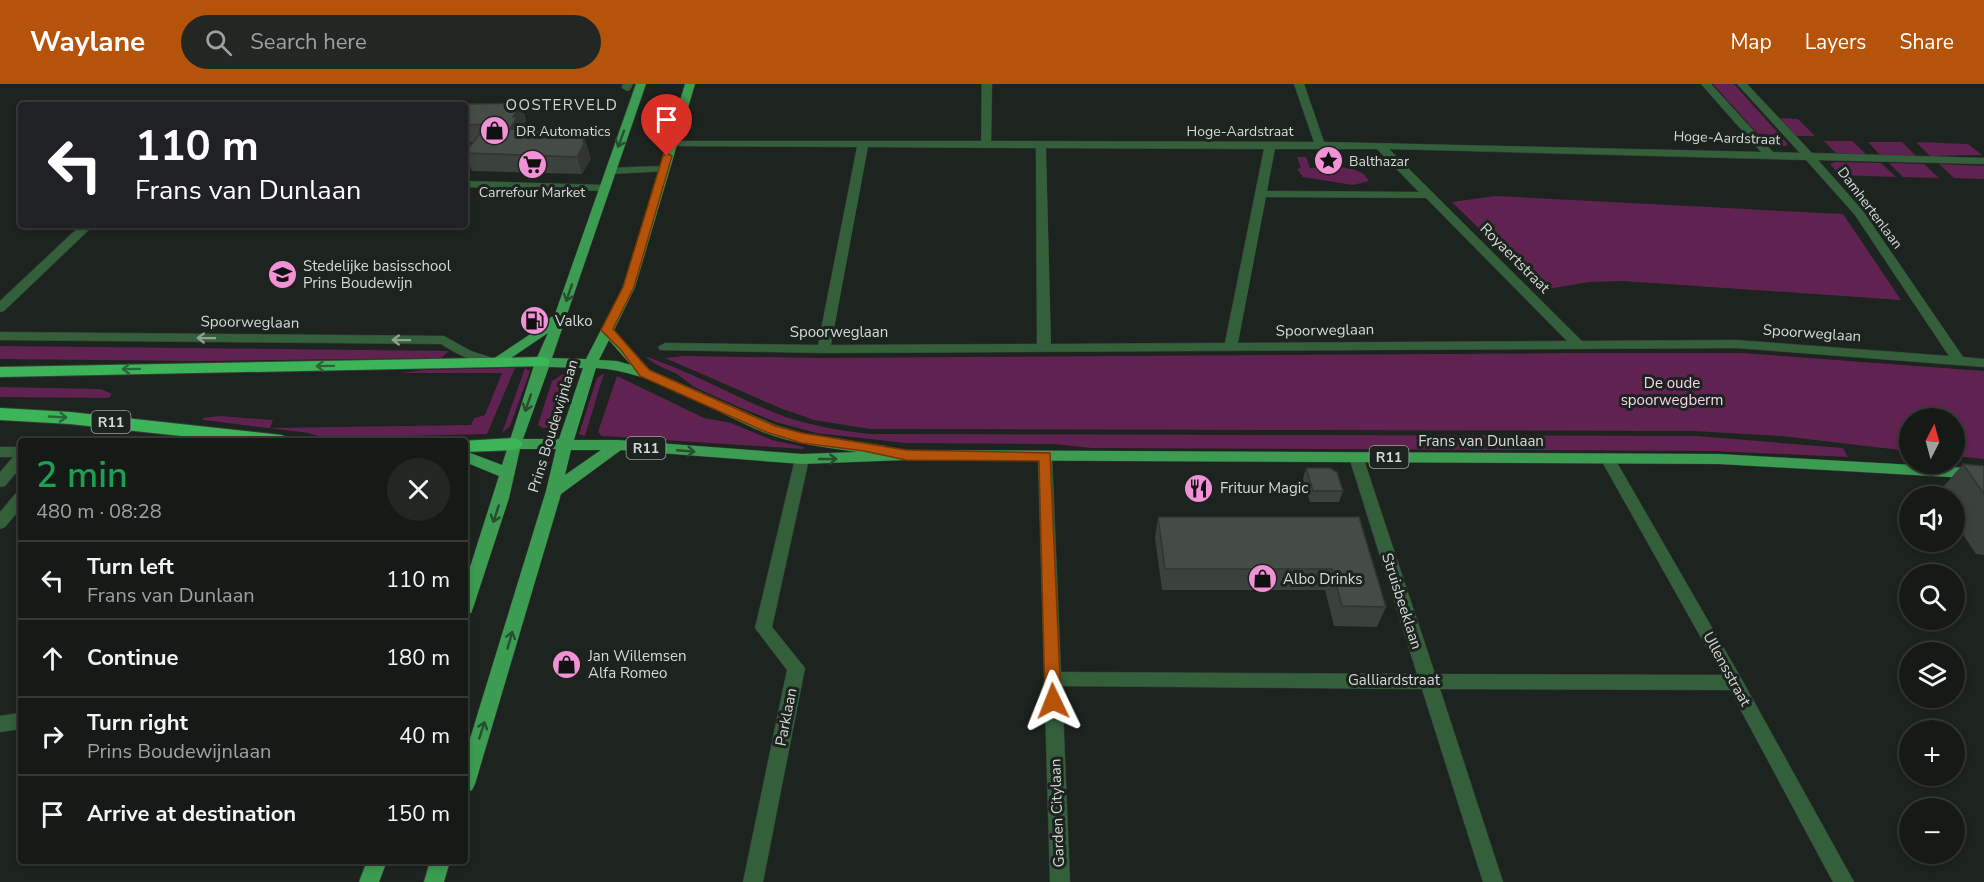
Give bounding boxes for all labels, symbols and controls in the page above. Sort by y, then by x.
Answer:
search box [181,15,601,69]
text: Waylane [30,23,145,61]
icon: search [202,26,235,59]
text: Search here [250,27,367,57]
text: Map [1730,28,1772,56]
text: Layers [1805,28,1866,56]
text: Share [1899,28,1954,56]
pin [641,94,692,156]
district label: OOSTERVELD [505,95,619,115]
icon: arrive [650,103,683,136]
shop icon: DR Automatics [479,115,511,147]
text: 110 m [135,118,259,175]
place label: DR Automatics [516,122,611,141]
street label: Hoge-Aardstraat [1187,122,1294,141]
icon: left [36,126,114,204]
street label: Hoge-Aardstraat [1673,127,1781,149]
one-way arrow [614,129,625,148]
place icon: Balthazar [1312,145,1344,177]
supermarket icon: Carrefour Market [516,149,548,181]
place label: Balthazar [1349,152,1409,171]
street label: Damhertenlaan [1833,163,1907,253]
text: Frans van Dunlaan [135,172,361,209]
place label: Carrefour Market [479,183,585,202]
street label: Royaertstraat [1476,219,1555,298]
place label: Stedelijke basisschool Prins Boudewijn [303,256,452,293]
school or university icon: Stedelijke basisschool Prins Boudewijn [266,259,298,291]
one-way arrow [562,283,573,302]
fuel station icon: Valko [518,305,550,337]
street label: Spoorweglaan [201,311,299,333]
place label: Valko [554,311,593,331]
street label: Spoorweglaan [1276,319,1374,341]
street label: Spoorweglaan [1762,320,1862,346]
street label: Spoorweglaan [790,322,888,342]
one-way arrow [196,332,216,344]
one-way arrow [391,334,411,346]
street label: Prins Boudewijnlaan [523,357,583,495]
one-way arrow [316,360,336,372]
one-way arrow [122,364,142,375]
park label: De oude spoorwegberm [1621,373,1723,410]
one-way arrow [521,393,532,412]
north arrow [1899,408,1965,474]
map controls [1899,408,1965,864]
road number: R11 [92,411,130,433]
one-way arrow [48,412,68,423]
street label: Frans van Dunlaan [1418,431,1544,451]
road number: R11 [626,437,666,459]
one-way arrow [675,446,695,457]
road number: R11 [1370,446,1408,468]
text: 2 min [36,451,128,500]
one-way arrow [817,453,837,465]
button: close [387,458,450,521]
restaurant icon: Frituur Magic [1183,472,1215,504]
place label: Frituur Magic [1220,478,1308,498]
button: sound [1899,486,1965,552]
text: 480 m · 08:28 [36,498,162,525]
one-way arrow [489,505,500,523]
street label: Struisbeeklaan [1377,550,1427,652]
text: Turn left [87,552,174,582]
shop icon: Albo Drinks [1246,563,1278,595]
icon: left [36,564,69,597]
button: search [1899,564,1965,630]
text: 110 m [386,565,450,595]
place label: Albo Drinks [1283,569,1362,589]
text: Frans van Dunlaan [87,582,255,609]
street label: Ullensstraat [1698,628,1756,710]
one-way arrow [505,631,516,650]
icon: ahead [36,642,69,675]
button: layers [1899,642,1965,708]
text: Continue [87,643,178,673]
text: 180 m [386,643,450,673]
place label: Jan Willemsen Alfa Romeo [587,646,687,683]
shop icon: Jan Willemsen Alfa Romeo [551,649,583,681]
position arrow [1021,669,1085,733]
street label: Galliardstraat [1348,670,1441,690]
street label: Parklaan [771,686,801,748]
text: Turn right [87,708,188,738]
icon: right [36,720,69,753]
button: + [1899,720,1965,786]
text: 40 m [399,721,450,751]
one-way arrow [477,721,488,740]
text: Prins Boudewijnlaan [87,738,271,765]
street label: Garden Citylaan [1045,758,1069,868]
icon: arrive [36,798,69,831]
button: − [1899,798,1965,864]
text: Arrive at destination [87,799,296,829]
text: 150 m [386,799,450,829]

